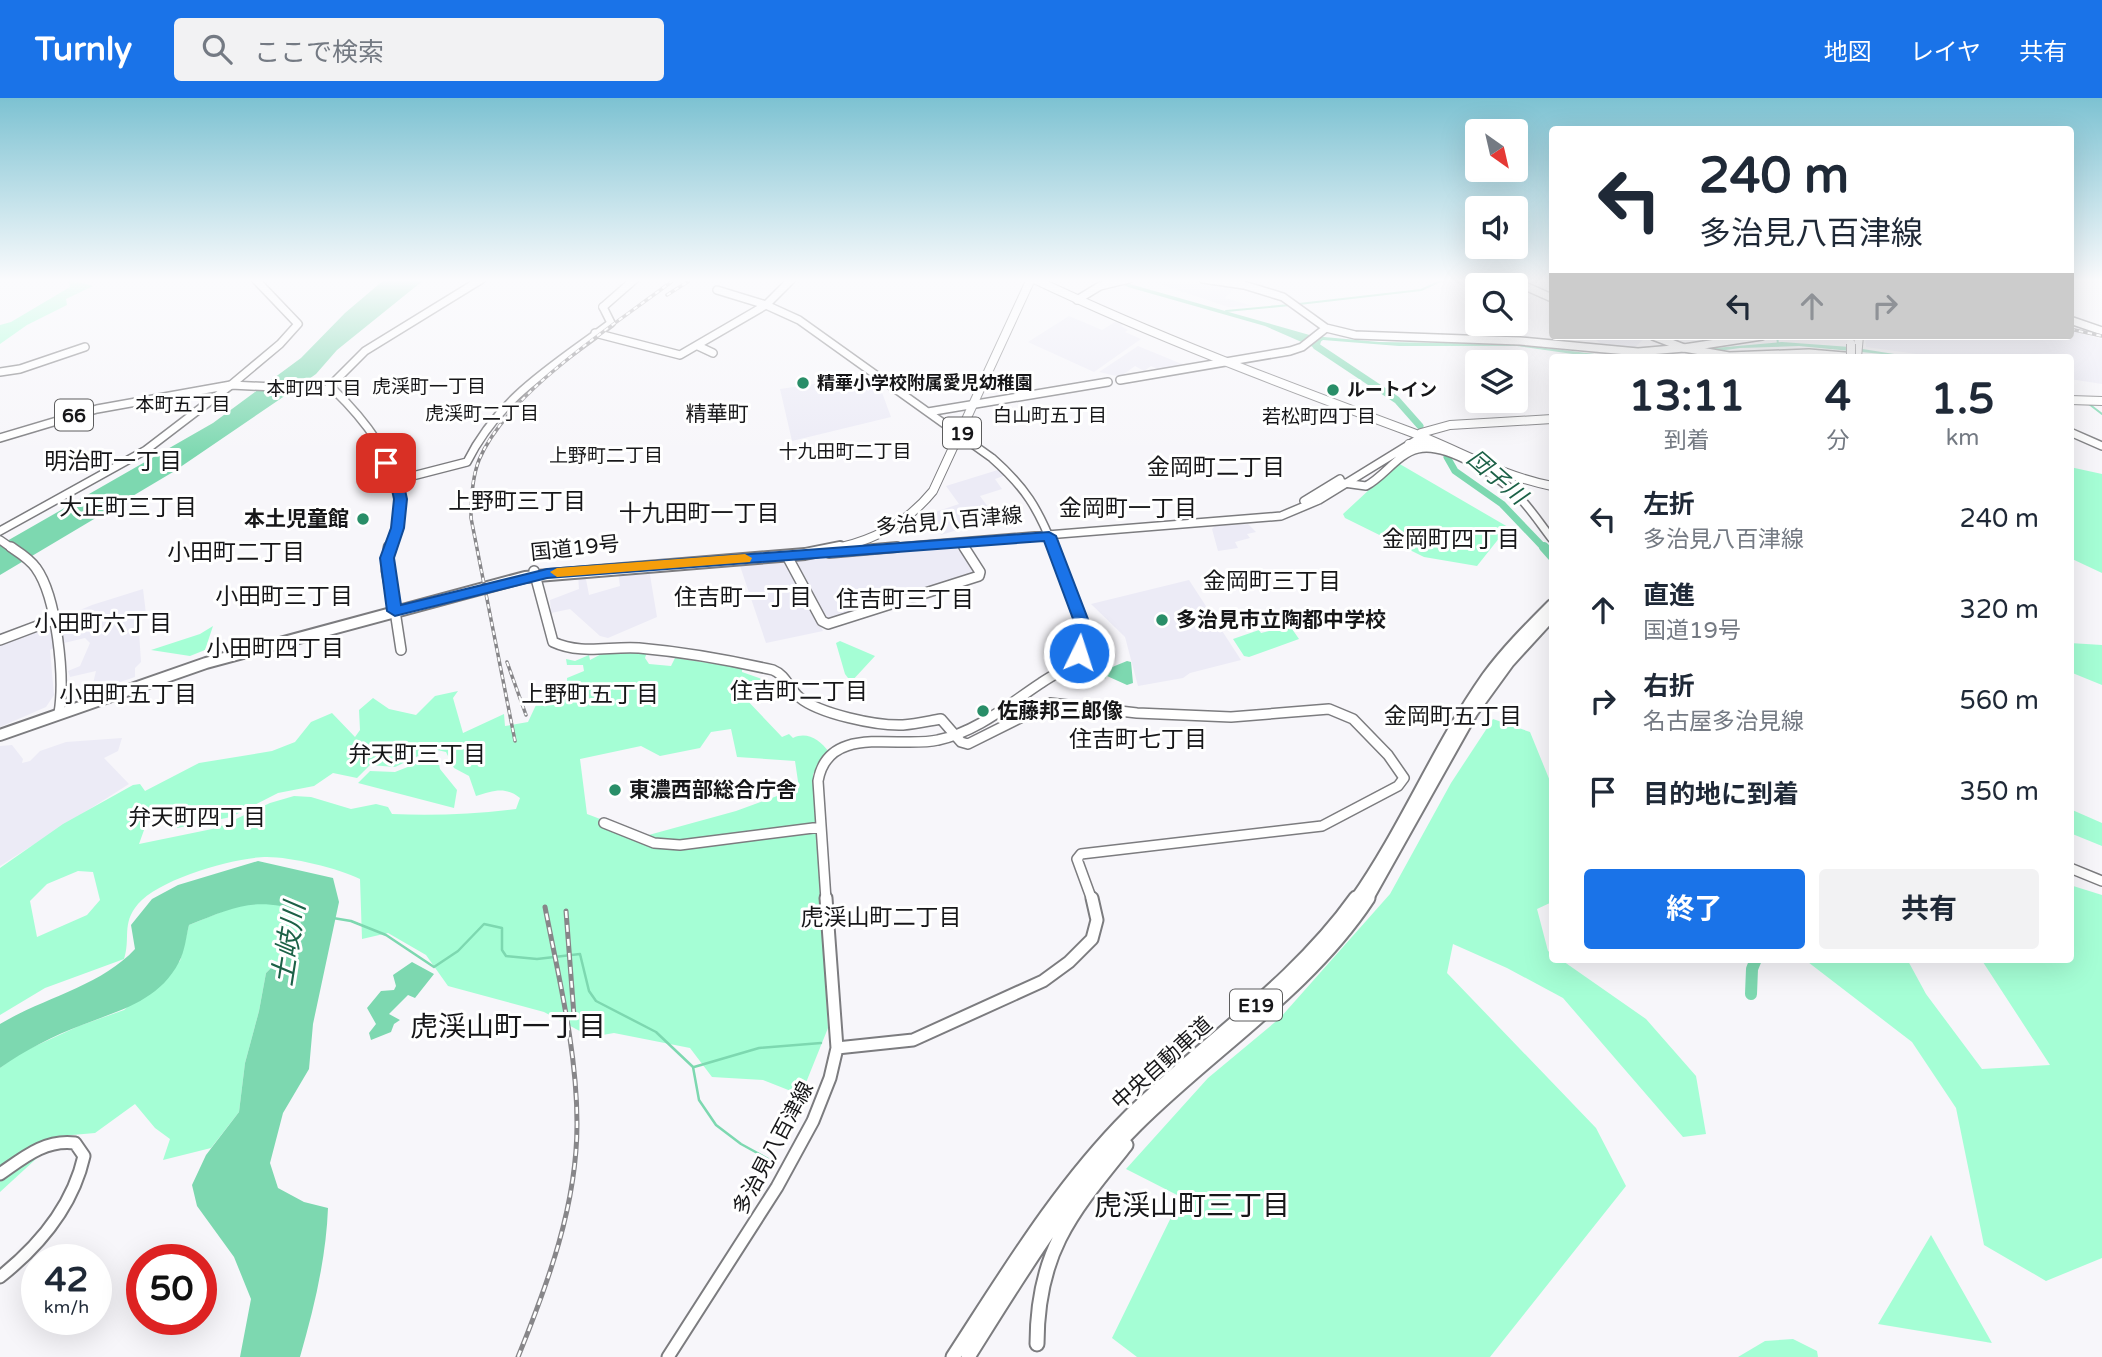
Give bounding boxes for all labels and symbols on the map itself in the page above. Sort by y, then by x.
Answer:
north arrow [1465,119,1528,182]
place label: 精華小学校附属愛児幼稚園 [817,372,1033,394]
marker: 精華小学校附属愛児幼稚園 [795,375,811,391]
district label: 虎渓町一丁目 [372,376,486,398]
district label: 本町四丁目 [266,378,362,400]
place label: ルートイン [1347,379,1437,401]
marker: ルートイン [1325,382,1341,398]
district label: 本町五丁目 [135,394,231,416]
road number: 66 [55,400,93,430]
district label: 精華町 [686,402,749,427]
district label: 虎渓町二丁目 [425,403,539,425]
district label: 白山町五丁目 [993,405,1107,427]
district label: 若松町四丁目 [1262,406,1376,428]
road number: 19 [943,418,981,448]
pin [356,433,416,493]
district label: 十九田町二丁目 [778,441,912,463]
district label: 上野町二丁目 [549,445,663,467]
water label: 団子川 [1461,445,1534,513]
district label: 明治町一丁目 [44,448,182,476]
district label: 金岡町二丁目 [1147,454,1285,482]
district label: 上野町三丁目 [448,488,586,516]
district label: 大正町三丁目 [59,494,197,522]
district label: 金岡町一丁目 [1059,495,1197,523]
district label: 十九田町一丁目 [619,500,780,528]
street label: 多治見八百津線 [875,503,1023,540]
place label: 本土児童館 [244,507,349,532]
marker: 本土児童館 [355,511,371,527]
district label: 金岡町四丁目 [1382,526,1520,554]
street label: 国道19号 [529,531,621,566]
district label: 小田町二丁目 [167,539,305,567]
district label: 金岡町三丁目 [1203,568,1341,596]
district label: 小田町三丁目 [215,583,353,611]
district label: 住吉町一丁目 [674,584,812,612]
district label: 住吉町三丁目 [836,586,974,614]
place label: 多治見市立陶都中学校 [1176,608,1386,633]
district label: 小田町六丁目 [34,610,172,638]
marker: 多治見市立陶都中学校 [1154,612,1170,628]
position arrow [1042,616,1116,690]
district label: 小田町四丁目 [206,635,344,663]
district label: 住吉町二丁目 [730,678,868,706]
district label: 小田町五丁目 [59,681,197,709]
district label: 上野町五丁目 [521,681,659,709]
place label: 佐藤邦三郎像 [997,699,1123,724]
marker: 佐藤邦三郎像 [975,703,991,719]
district label: 金岡町五丁目 [1384,703,1522,731]
district label: 住吉町七丁目 [1069,726,1207,754]
district label: 弁天町三丁目 [348,741,486,769]
place label: 東濃西部総合庁舎 [629,778,797,803]
marker: 東濃西部総合庁舎 [607,782,623,798]
district label: 弁天町四丁目 [128,804,266,832]
water label: 土岐川 [266,897,313,988]
district label: 虎渓山町二丁目 [801,904,962,932]
road number: E19 [1230,990,1282,1021]
district label: 虎渓山町一丁目 [410,1010,606,1044]
street label: 中央自動車道 [1107,1012,1218,1115]
street label: 多治見八百津線 [728,1077,819,1219]
district label: 虎渓山町三丁目 [1094,1189,1290,1223]
speed limit sign: 50 [126,1244,217,1335]

